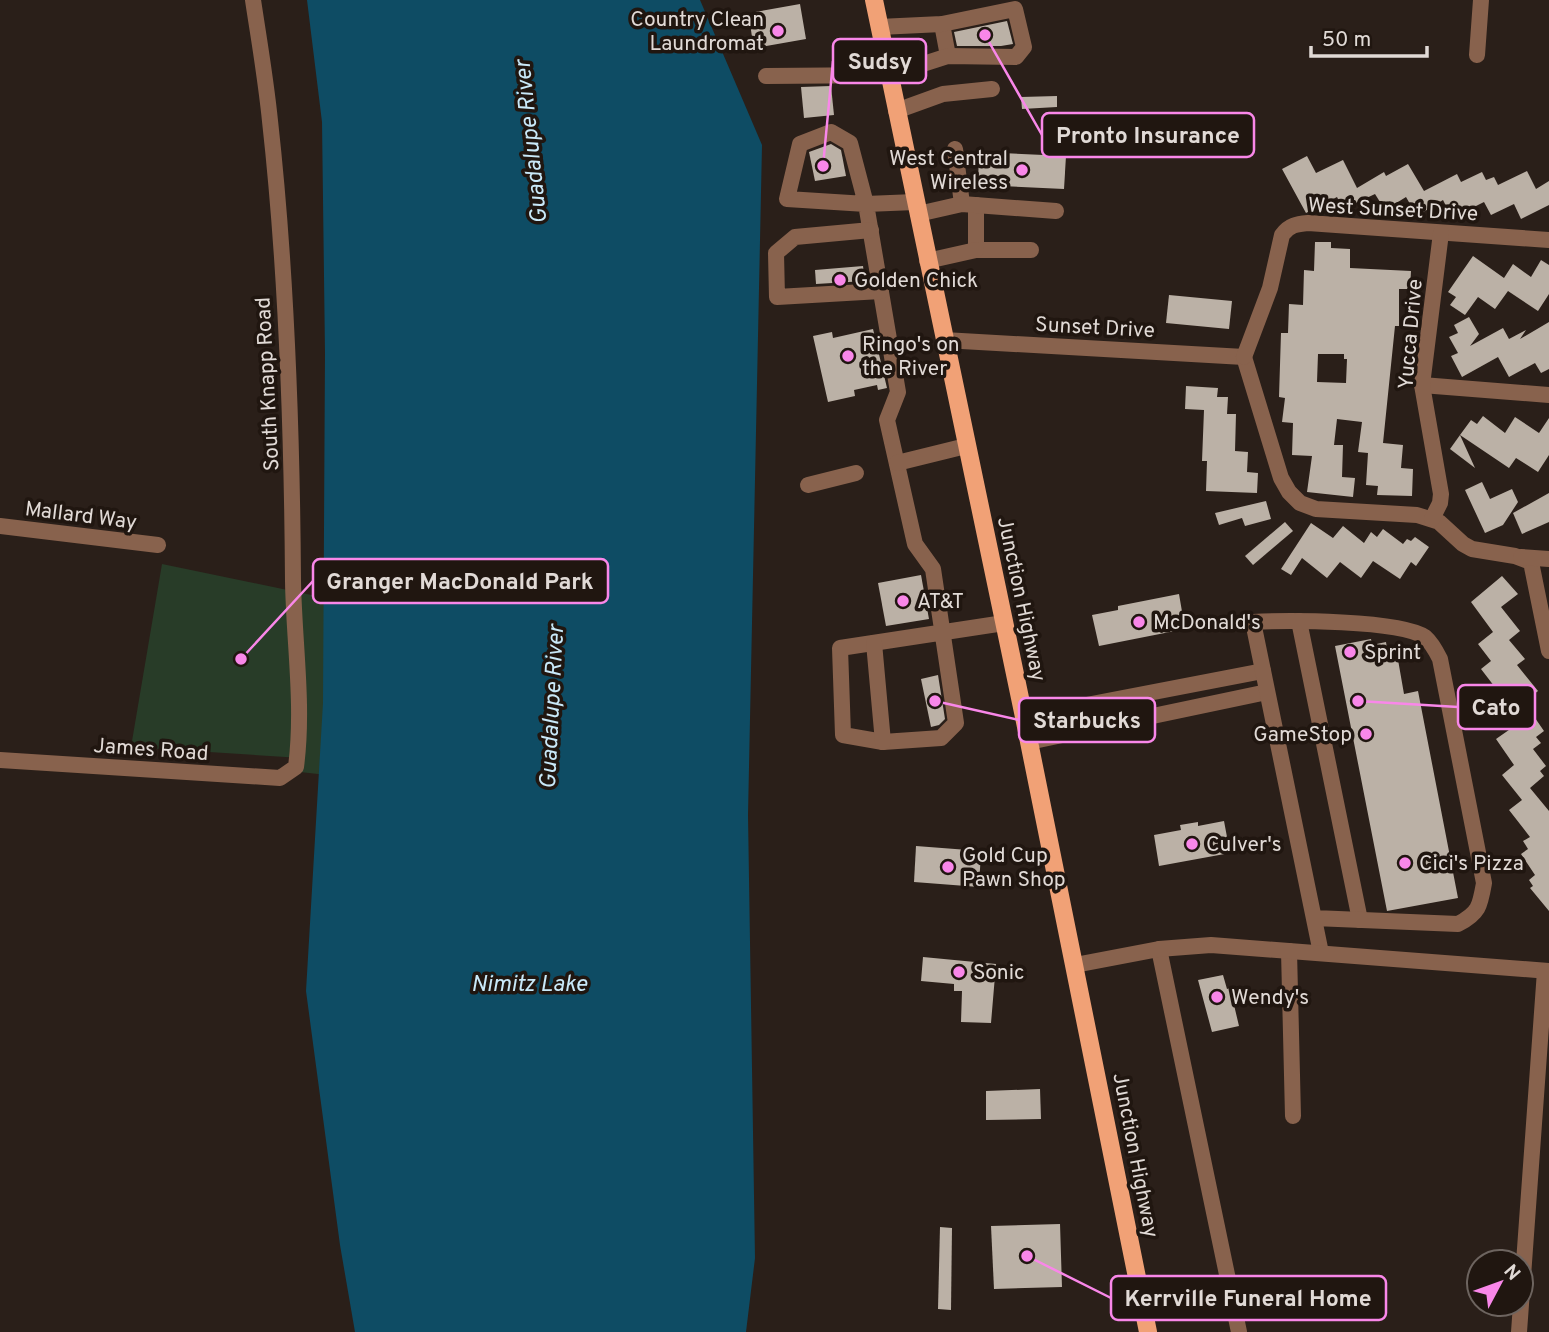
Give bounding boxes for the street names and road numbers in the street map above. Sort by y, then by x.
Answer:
street label: West Sunset Drive [1307,193,1479,228]
street label: Yucca Drive [1393,278,1430,390]
street label: South Knapp Road [250,296,287,472]
street label: Sunset Drive [1034,312,1155,345]
street label: Mallard Way [23,496,138,537]
street label: Junction Highway [990,515,1051,684]
street label: James Road [92,733,209,768]
street label: Junction Highway [1105,1071,1164,1240]

